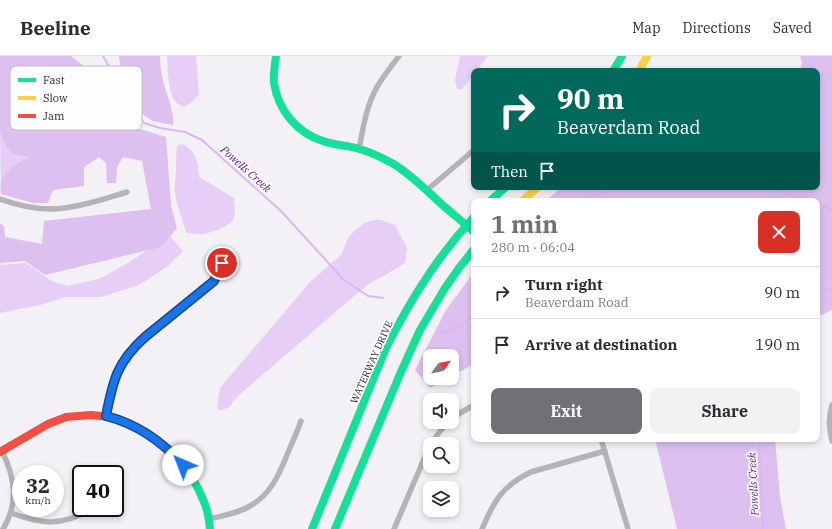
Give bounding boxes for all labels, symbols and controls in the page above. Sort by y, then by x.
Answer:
text: Beeline [20,16,91,40]
text: Map [632,19,661,37]
text: Directions [683,19,751,37]
text: Saved [773,19,812,37]
legend [10,66,142,130]
text: Fast [43,73,65,87]
text: 90 m [557,80,624,117]
icon: right [491,84,543,136]
text: Slow [43,91,68,105]
text: Jam [43,109,65,123]
text: Beaverdam Road [557,116,701,139]
water label: Powells Creek [217,142,274,196]
icon: arrive [536,160,558,182]
text: Then [491,162,528,181]
text: 1 min [491,208,558,240]
button: close [758,211,800,253]
text: 280 m · 06:04 [491,239,575,256]
pin [205,246,239,280]
icon: arrive [211,252,233,274]
text: Turn right [525,275,603,294]
icon: right [491,282,513,304]
text: 90 m [764,283,800,302]
text: Beaverdam Road [525,294,629,311]
street label: WATERWAY DRIVE [347,319,396,406]
icon: arrive [491,334,513,356]
text: Arrive at destination [525,335,677,354]
text: 190 m [755,335,800,354]
north arrow [423,349,459,385]
map controls [423,349,459,517]
button: Exit [491,388,642,434]
button: Share [650,388,800,434]
button: sound [423,393,459,429]
button: search [423,437,459,473]
position arrow [162,444,204,486]
water label: Powells Creek [744,452,762,517]
speed limit sign: 40 [72,465,124,517]
text: 32 [26,472,50,499]
button: layers [423,481,459,517]
text: km/h [25,494,51,507]

